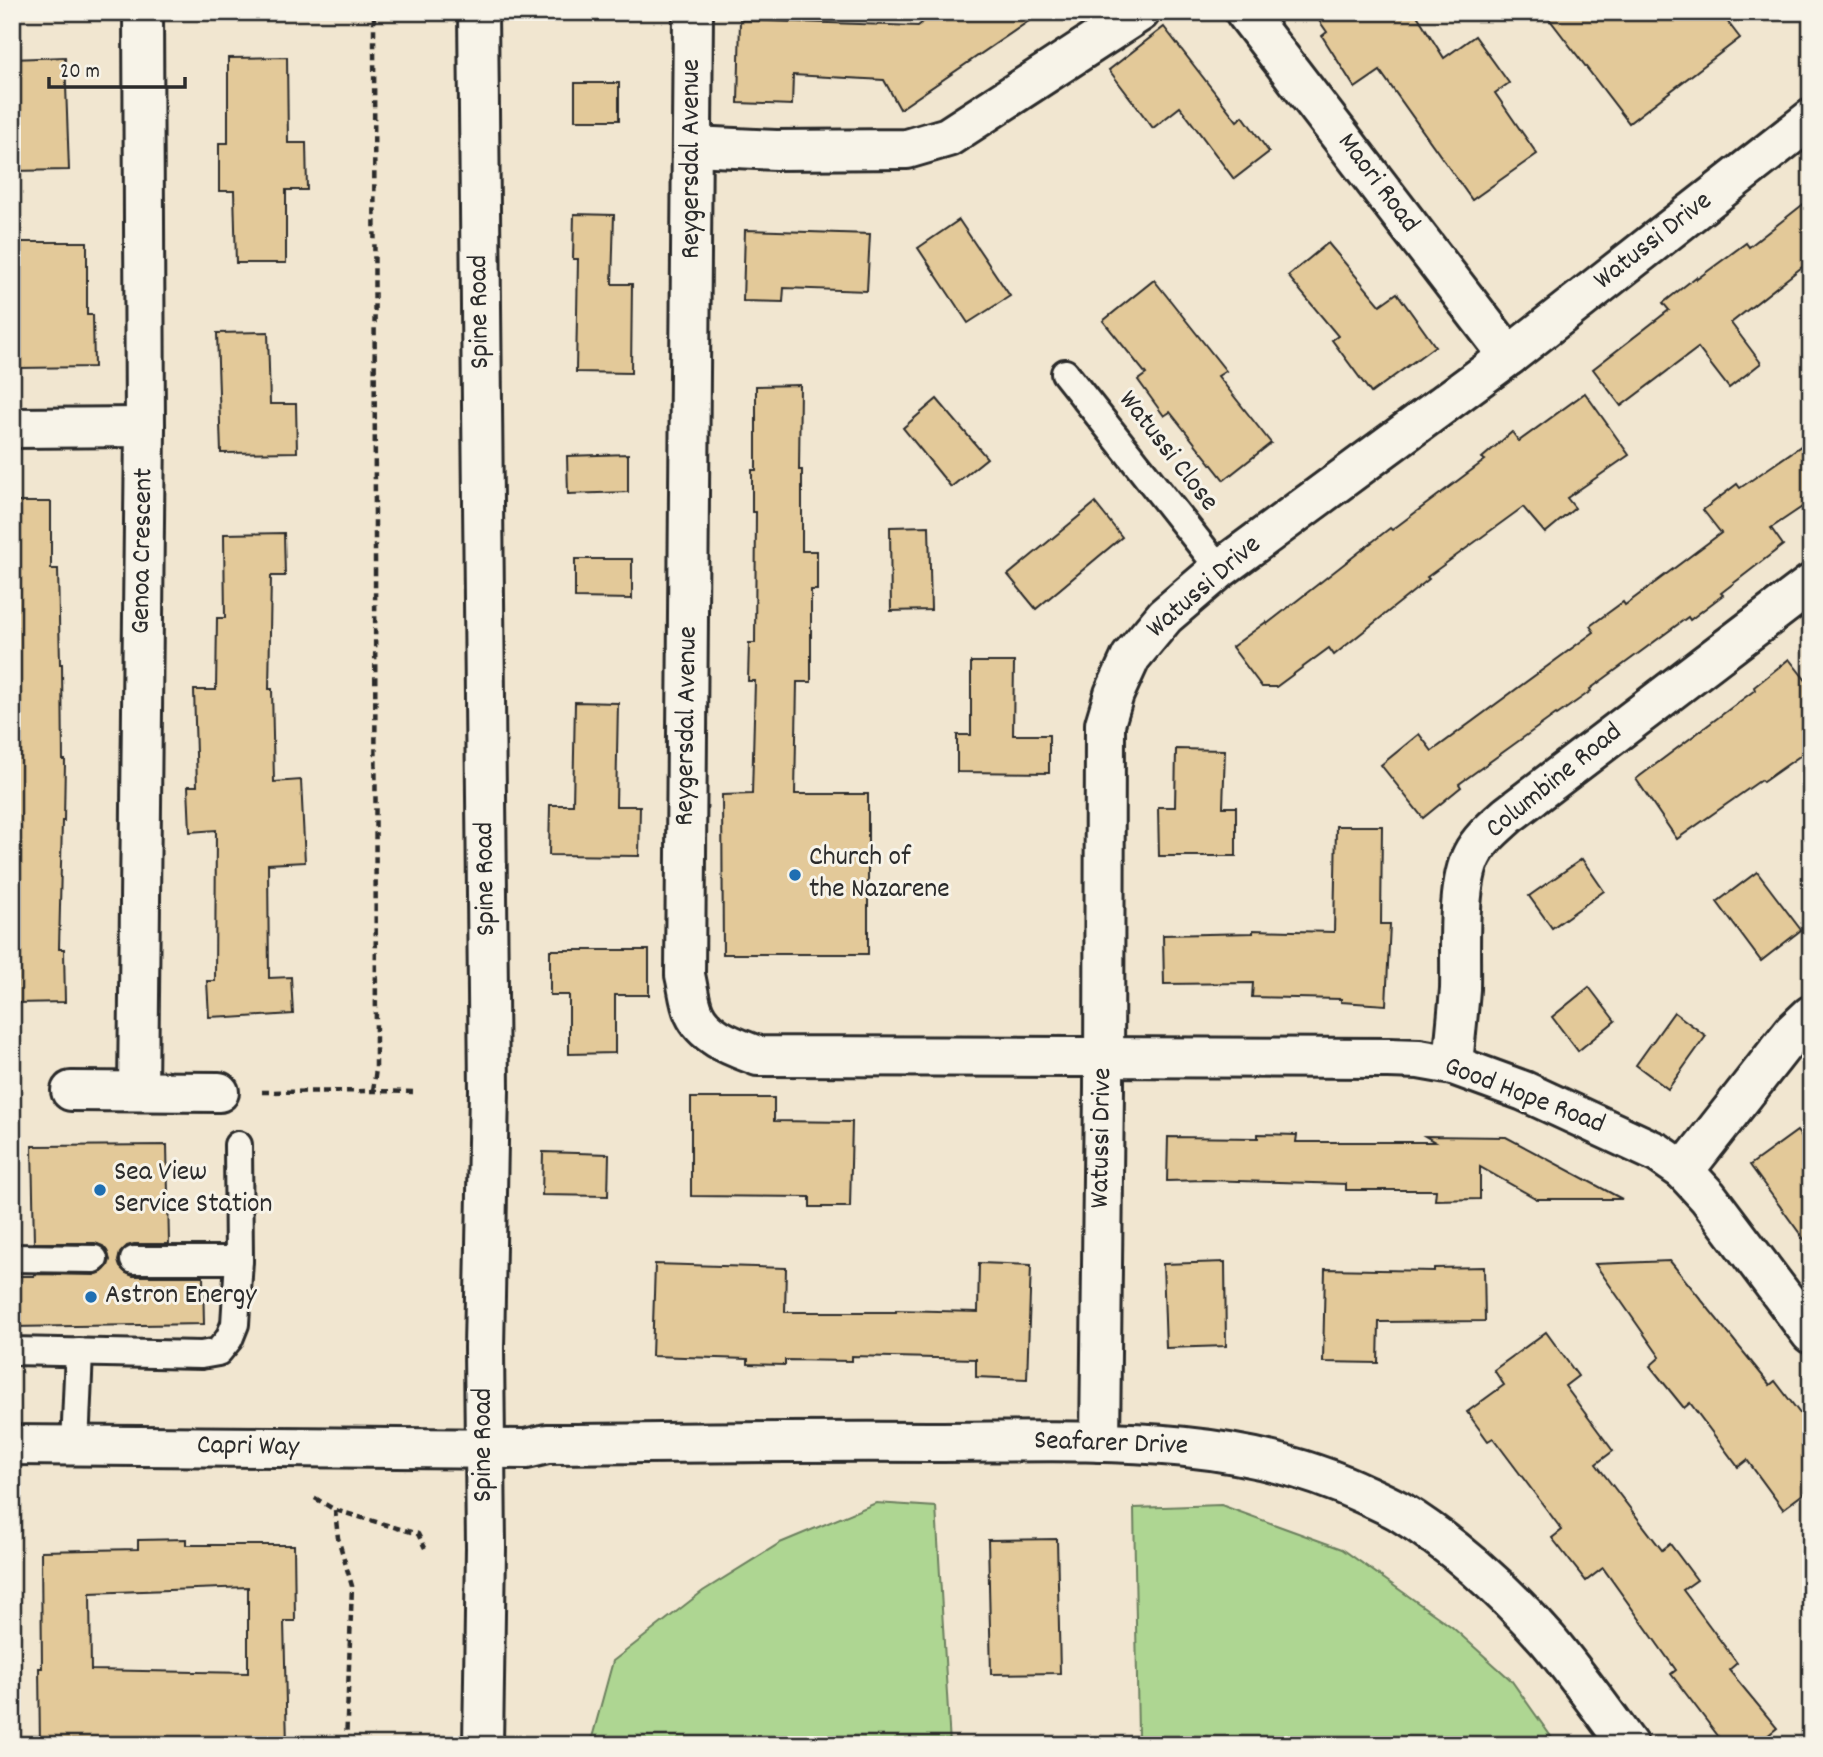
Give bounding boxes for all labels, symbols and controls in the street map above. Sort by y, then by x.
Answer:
scale bar [49,46,186,90]
text: 20 m [60,58,100,88]
street label: Reygersdal Avenue [673,59,713,259]
street label: Maori Road [1326,126,1428,242]
street label: Watussi Drive [1586,183,1722,301]
street label: Spine Road [460,254,502,370]
street label: Watussi Close [1107,383,1227,521]
street label: Genoa Crescent [123,467,165,635]
street label: Watussi Drive [1139,527,1271,649]
street label: Reygersdal Avenue [666,626,710,826]
street label: Columbine Road [1478,714,1632,850]
street label: Spine Road [466,821,508,937]
place label: Church of the Nazarene [809,839,950,911]
marker: Church of the Nazarene [787,867,803,883]
street label: Good Hope Road [1438,1048,1610,1146]
street label: Watussi Drive [1082,1067,1124,1209]
place label: Sea View Service Station [114,1154,273,1226]
marker: Sea View Service Station [92,1182,108,1198]
place label: Astron Energy [105,1277,257,1317]
marker: Astron Energy [83,1289,99,1305]
street label: Spine Road [465,1388,505,1502]
street label: Seafarer Drive [1033,1422,1189,1468]
street label: Capri Way [196,1427,300,1469]

